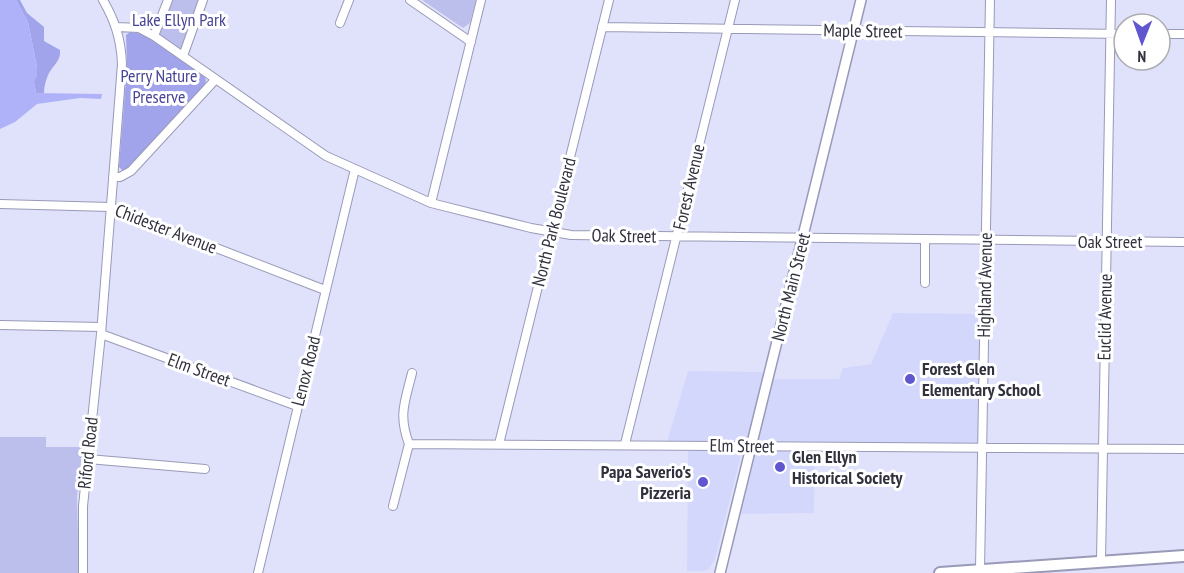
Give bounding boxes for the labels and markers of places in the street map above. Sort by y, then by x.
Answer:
place label: Forest Glen Elementary School [922,357,1041,401]
marker: Forest Glen Elementary School [903,372,917,386]
place label: Glen Ellyn Historical Society [792,445,903,489]
place label: Papa Saverio's Pizzeria [601,460,691,504]
marker: Glen Ellyn Historical Society [773,460,787,474]
marker: Papa Saverio's Pizzeria [696,475,710,489]

